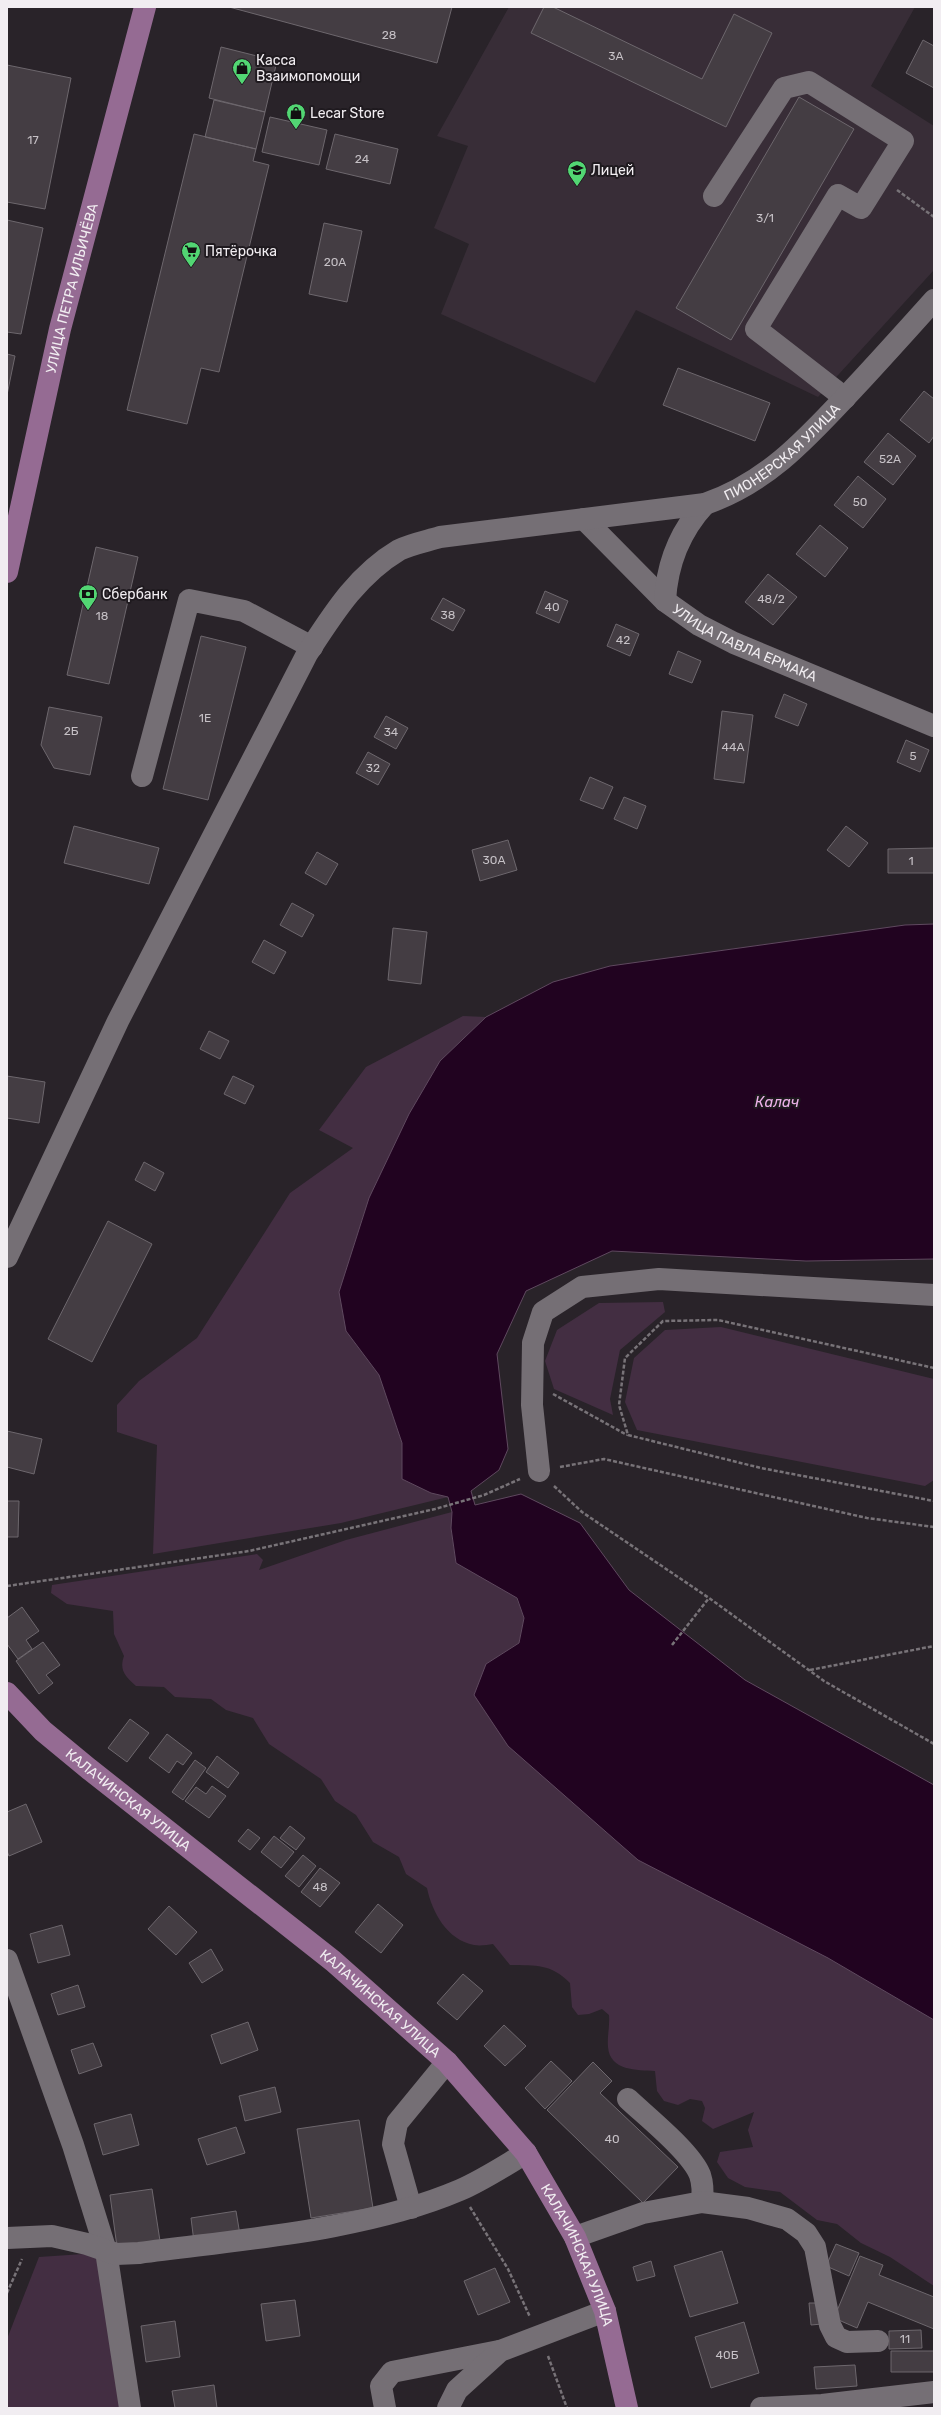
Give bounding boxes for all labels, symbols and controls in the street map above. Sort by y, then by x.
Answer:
house number: 28 [382,28,396,42]
house number: 3А [608,49,624,63]
place label: Касса Взаимопомощи [256,52,360,85]
shop icon: Касса Взаимопомощи [231,57,253,85]
shop icon: Lecar Store [285,102,307,130]
place label: Lecar Store [310,105,385,122]
house number: 17 [27,133,39,147]
house number: 24 [355,152,370,166]
school or university icon: Лицей [566,159,588,187]
place label: Лицей [591,162,634,179]
street label: УЛИЦА ПЕТРА ИЛЬИЧЁВА [42,201,102,375]
house number: 3/1 [756,211,774,225]
supermarket icon: Пятёрочка [180,240,202,268]
place label: Пятёрочка [205,243,277,260]
house number: 20А [324,255,346,269]
street label: ПИОНЕРСКАЯ УЛИЦА [721,400,844,504]
house number: 52А [879,452,901,466]
house number: 50 [853,495,867,509]
bank icon: Сбербанк [77,583,99,611]
place label: Сбербанк [102,586,168,603]
house number: 48/2 [757,592,785,606]
house number: 40 [544,600,560,614]
street label: УЛИЦА ПАВЛА ЕРМАКА [669,601,820,685]
house number: 38 [441,608,455,622]
house number: 18 [96,609,108,623]
house number: 42 [616,633,630,647]
house number: 1Е [199,711,211,725]
house number: 2Б [64,724,79,738]
house number: 34 [384,725,399,739]
house number: 44А [722,740,744,754]
house number: 5 [909,749,917,763]
house number: 32 [366,761,380,775]
house number: 30А [483,853,505,867]
house number: 1 [908,854,914,868]
water label: Калач [755,1093,800,1111]
street label: КАЛАЧИНСКАЯ УЛИЦА [62,1745,195,1855]
house number: 48 [312,1880,328,1894]
street label: КАЛАЧИНСКАЯ УЛИЦА [317,1946,445,2061]
house number: 40 [604,2132,620,2146]
street label: КАЛАЧИНСКАЯ УЛИЦА [537,2181,617,2328]
house number: 11 [900,2332,910,2346]
house number: 40Б [716,2348,739,2362]

